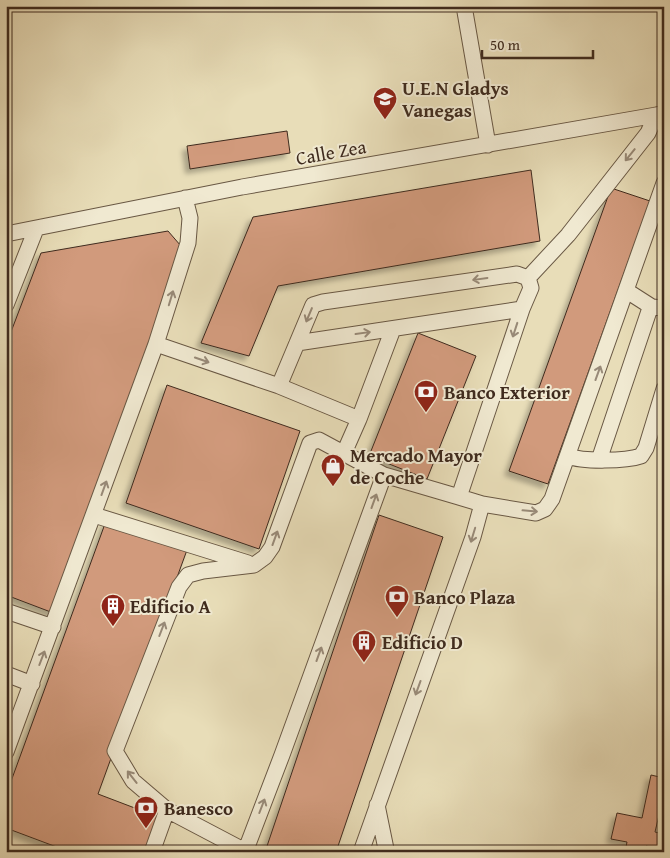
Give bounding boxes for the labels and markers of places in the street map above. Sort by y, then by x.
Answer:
place label: U.E.N Gladys Vanegas [402,74,509,124]
school or university icon: U.E.N Gladys Vanegas [372,86,398,120]
place label: Banco Exterior [444,378,570,406]
bank icon: Banco Exterior [413,379,439,413]
place label: Mercado Mayor de Coche [350,441,482,491]
shop icon: Mercado Mayor de Coche [320,453,346,487]
place label: Banco Plaza [414,583,516,611]
bank icon: Banco Plaza [384,584,410,618]
place label: Edificio A [130,592,211,620]
building icon: Edificio A [100,593,126,627]
place label: Edificio D [382,628,463,656]
building icon: Edificio D [351,629,377,663]
place label: Banesco [164,794,233,822]
bank icon: Banesco [133,795,159,829]

